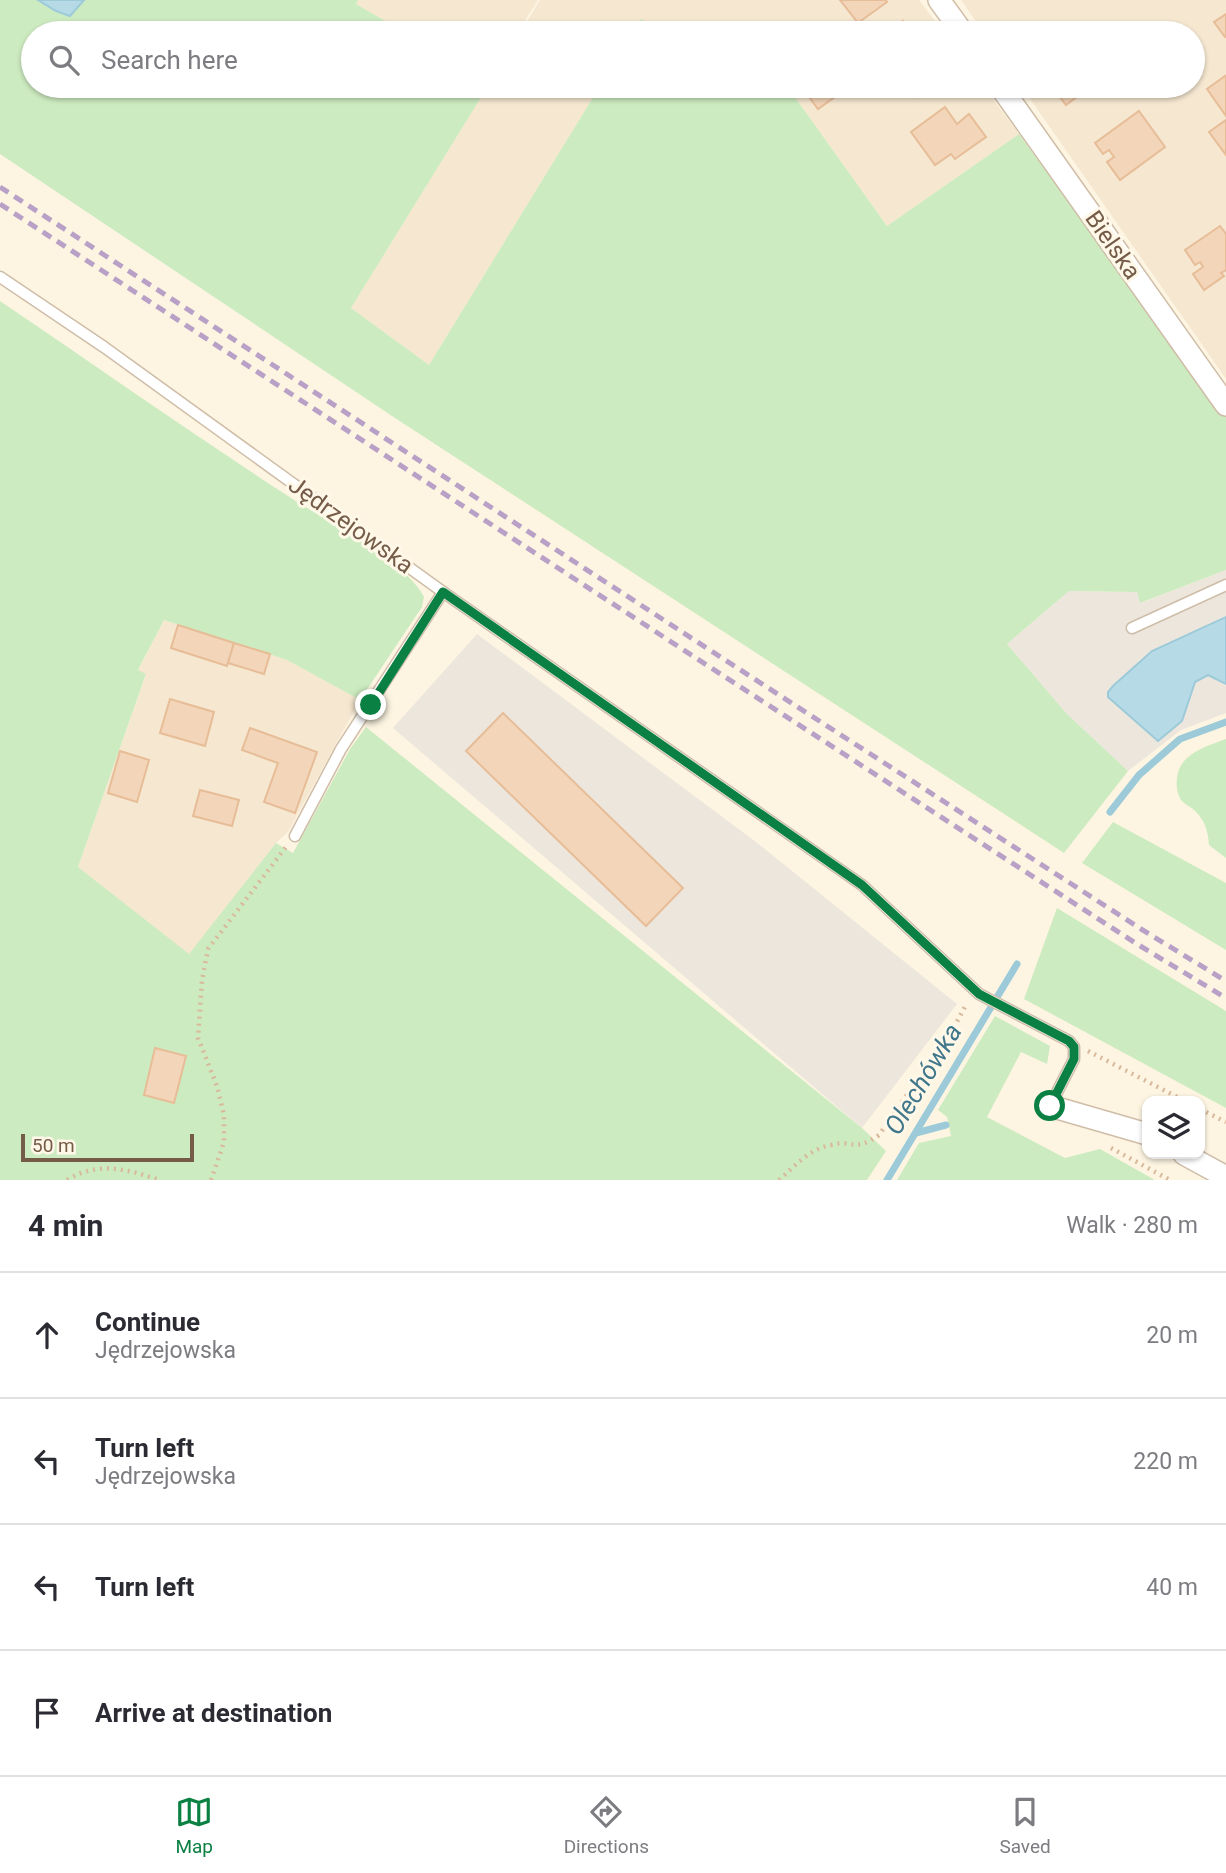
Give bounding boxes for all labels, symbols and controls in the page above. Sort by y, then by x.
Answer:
search box [21,21,1205,98]
icon: search [45,41,83,79]
text: Search here [101,45,238,75]
street label: Bielska [1079,205,1147,285]
street label: Jędrzejowska [283,470,419,580]
route end [355,689,386,720]
water label: Olechówka [878,1018,968,1140]
route start [1034,1090,1065,1121]
map controls [1142,1096,1205,1159]
button: layers [1142,1096,1205,1159]
scale bar [21,1131,194,1163]
text: 50 m [32,1134,75,1157]
text: 4 min [28,1208,103,1243]
text: Walk · 280 m [1066,1212,1198,1239]
text: Continue [95,1307,200,1337]
icon: ahead [28,1316,66,1354]
text: 20 m [1146,1322,1198,1349]
text: Jędrzejowska [95,1337,236,1364]
text: Turn left [95,1433,194,1463]
icon: left [28,1442,66,1480]
text: 220 m [1133,1448,1198,1475]
text: Jędrzejowska [95,1463,236,1490]
icon: left [28,1568,66,1606]
text: Turn left [95,1572,194,1602]
text: 40 m [1146,1574,1198,1601]
icon: arrive [28,1694,66,1732]
text: Arrive at destination [95,1698,332,1728]
tab: Map [175,1793,213,1858]
tab: Directions [564,1793,649,1858]
tab: Saved [999,1793,1051,1858]

